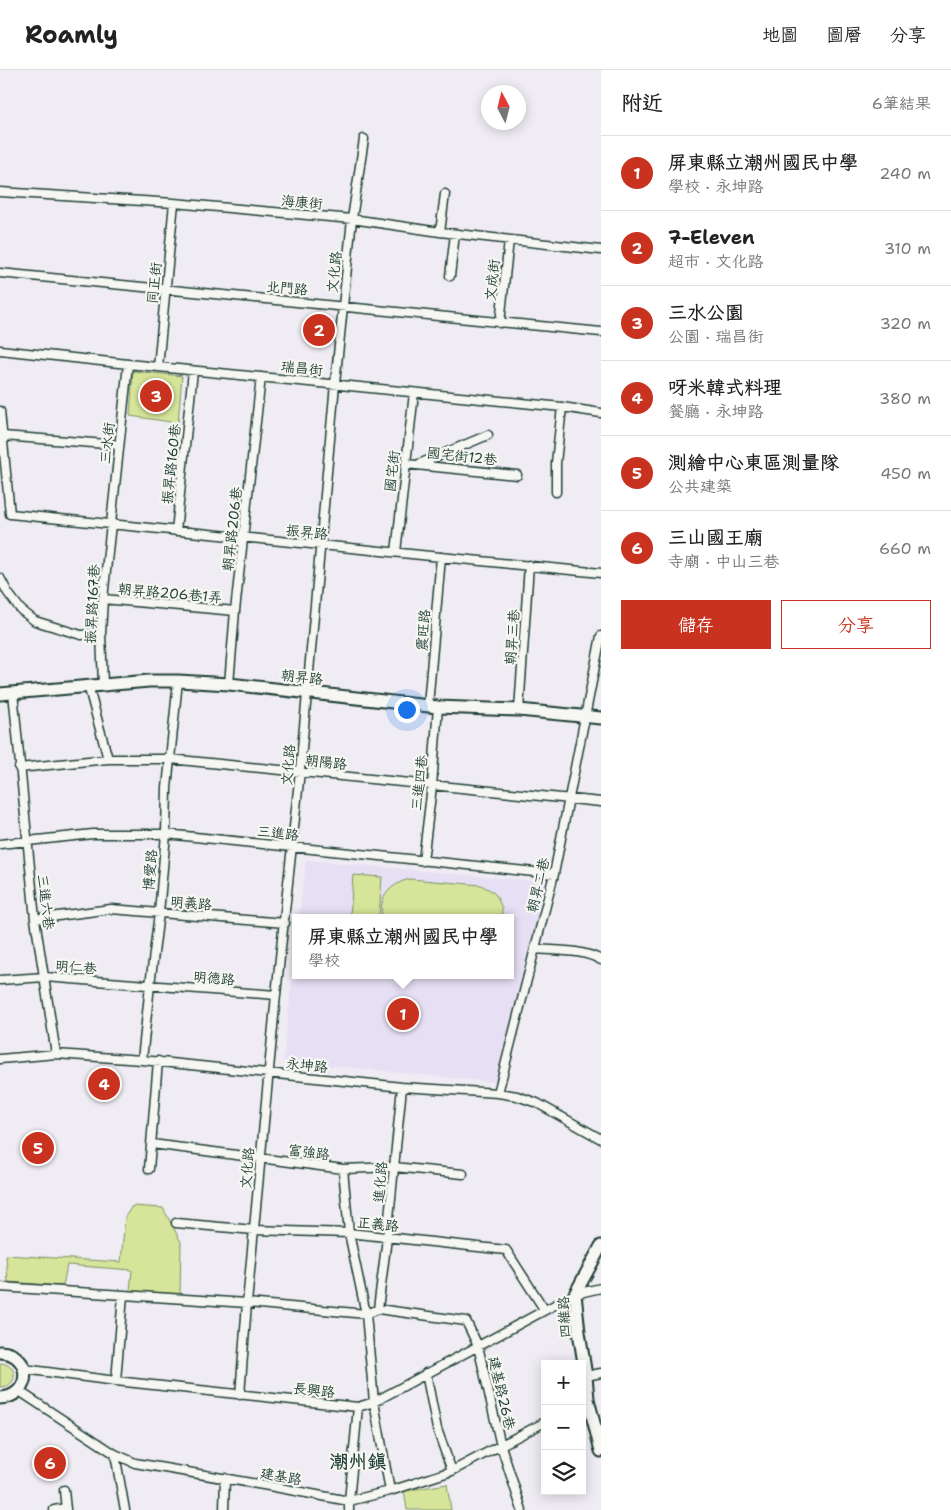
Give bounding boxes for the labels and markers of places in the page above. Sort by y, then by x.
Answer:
pin: 2 [303,311,335,349]
pin: 3 [140,377,172,415]
pin: 1 [387,995,419,1033]
pin: 4 [88,1065,120,1103]
pin: 5 [22,1129,54,1167]
pin: 6 [34,1444,66,1482]

